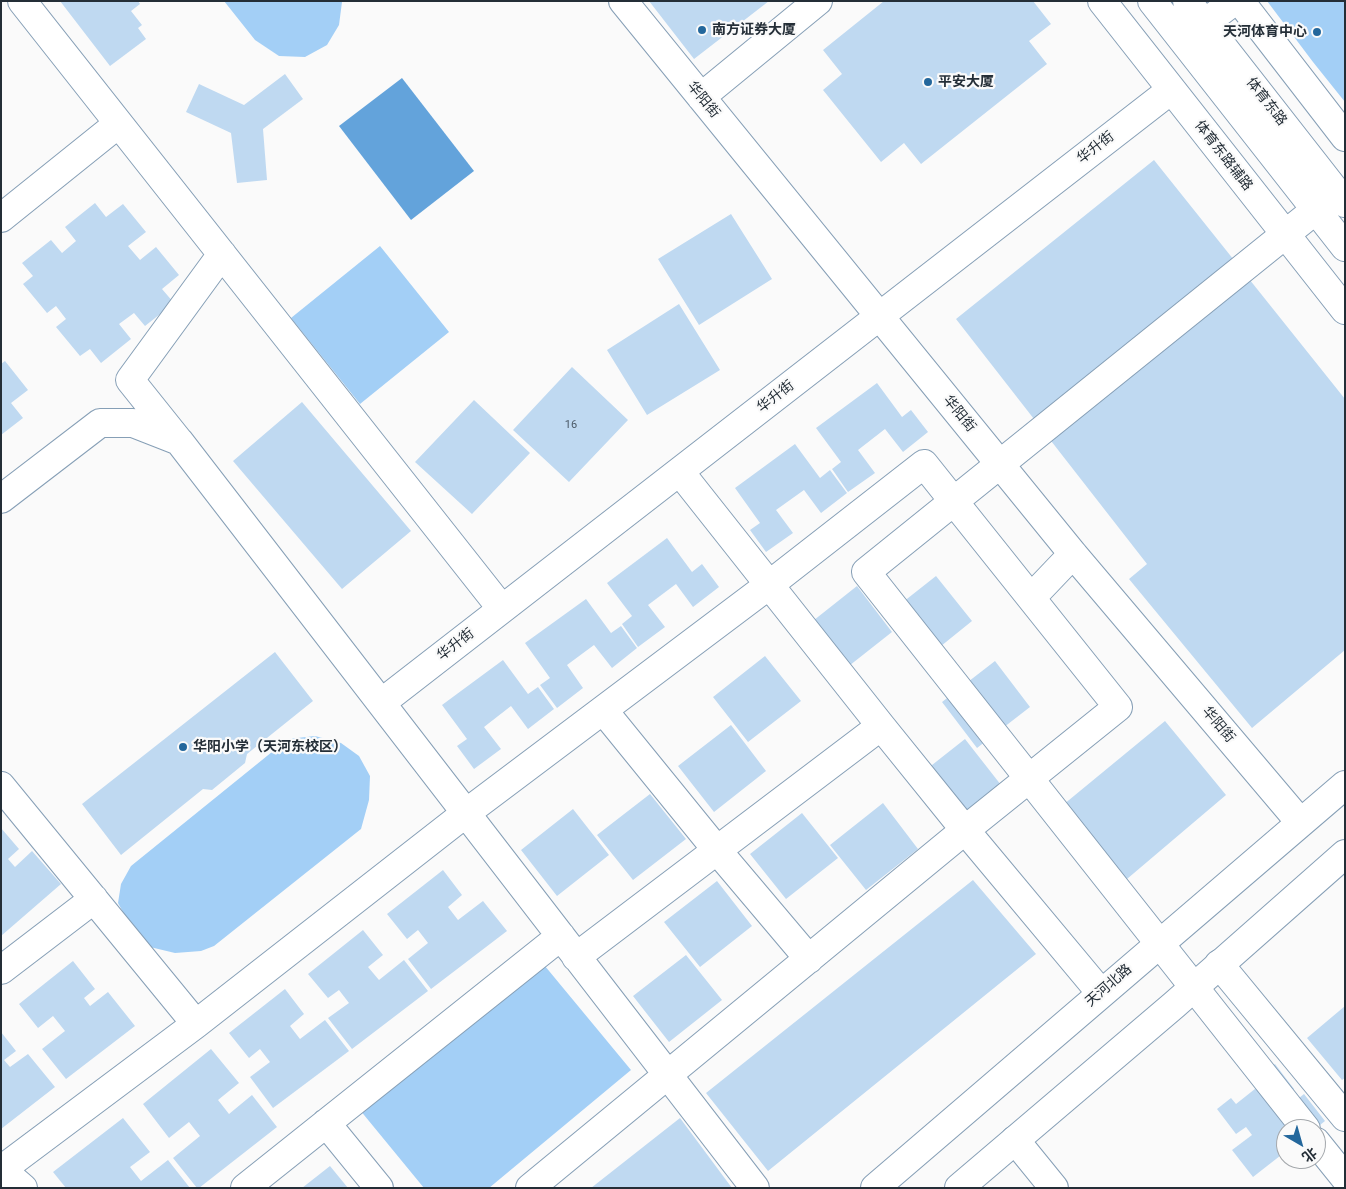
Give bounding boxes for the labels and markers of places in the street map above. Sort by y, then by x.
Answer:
place label: 南方证券大厦 [712,22,796,38]
marker: 南方证券大厦 [696,24,708,36]
place label: 天河体育中心 [1223,24,1307,40]
marker: 天河体育中心 [1311,26,1323,38]
place label: 平安大厦 [938,74,994,90]
marker: 平安大厦 [922,76,934,88]
place label: 华阳小学（天河东校区） [193,739,347,755]
marker: 华阳小学（天河东校区） [177,741,189,753]

